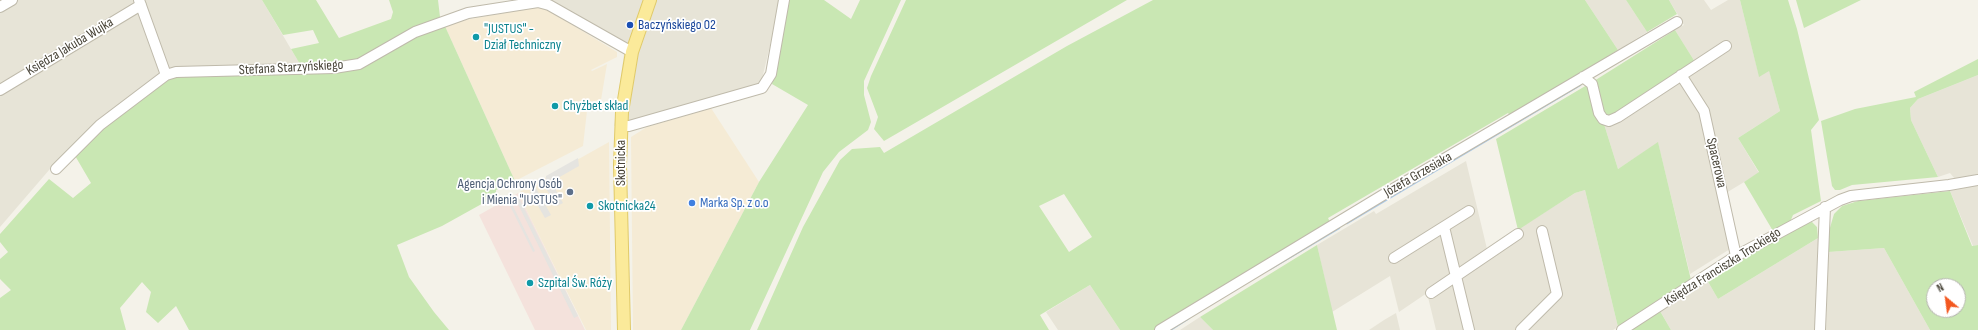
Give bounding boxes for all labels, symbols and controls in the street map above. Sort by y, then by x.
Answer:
street label: Księdza Jakuba Wujka [23,14,117,80]
place label: Baczyńskiego 02 [638,17,716,33]
marker: Baczyńskiego 02 [625,20,635,30]
place label: "JUSTUS" - Dział Techniczny [484,21,561,54]
marker: "JUSTUS" - Dział Techniczny [471,32,481,42]
street label: Stefana Starzyńskiego [238,57,344,79]
place label: Chyżbet skład [563,98,628,114]
marker: Chyżbet skład [550,101,560,111]
street label: Spacerowa [1702,136,1730,190]
street label: Skotnicka [613,140,629,186]
street label: Józefa Grzesiaka [1381,149,1455,201]
place label: Agencja Ochrony Osób i Mienia "JUSTUS" [458,176,562,208]
marker: Agencja Ochrony Osób i Mienia "JUSTUS" [565,187,575,197]
place label: Marka Sp. z o.o [700,195,768,211]
place label: Skotnicka24 [598,198,656,214]
marker: Marka Sp. z o.o [687,198,697,208]
marker: Skotnicka24 [585,201,595,211]
street label: Księdza Franciszka Trockiego [1662,224,1784,310]
place label: Szpital Św. Róży [538,275,612,291]
marker: Szpital Św. Róży [525,278,535,288]
north arrow [1926,278,1966,318]
text: N [1935,281,1946,295]

